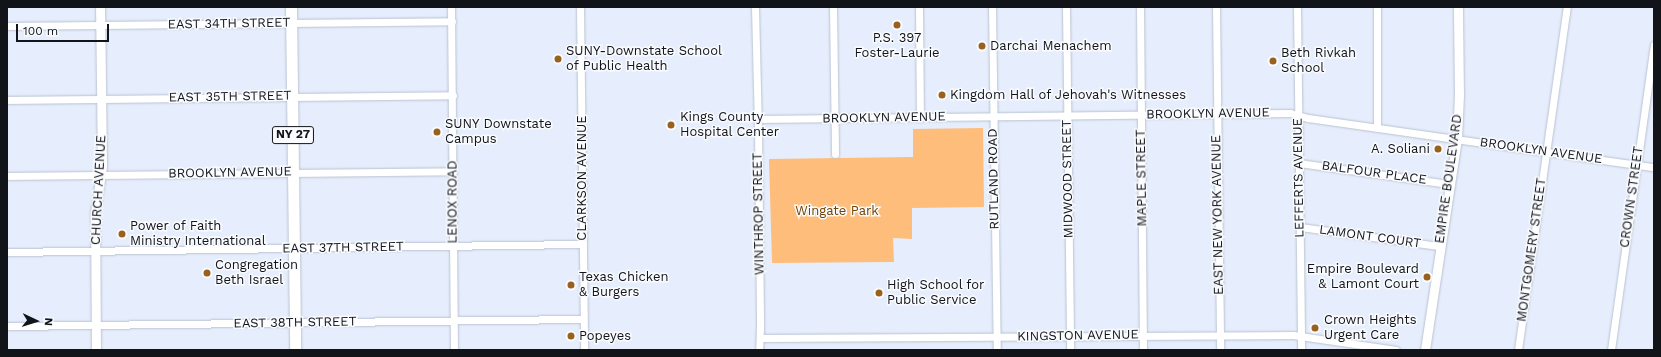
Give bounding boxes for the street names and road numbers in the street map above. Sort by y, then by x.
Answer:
street label: EAST 34TH STREET [167,15,291,33]
street label: EAST 35TH STREET [168,88,292,106]
street label: BROOKLYN AVENUE [1146,105,1270,123]
street label: BROOKLYN AVENUE [822,109,946,127]
street label: EMPIRE BOULEVARD [1432,113,1466,245]
street label: CLARKSON AVENUE [574,115,590,241]
street label: LEFFERTS AVENUE [1290,118,1308,238]
street label: MIDWOOD STREET [1059,120,1077,238]
road number: NY 27 [271,125,315,145]
street label: RUTLAND ROAD [985,128,1003,230]
street label: MAPLE STREET [1133,129,1151,227]
street label: CHURCH AVENUE [88,134,110,246]
street label: EAST NEW YORK AVENUE [1209,134,1227,296]
street label: BROOKLYN AVENUE [1479,135,1603,167]
street label: CROWN STREET [1617,145,1647,249]
street label: WINTHROP STREET [750,152,768,276]
street label: BALFOUR PLACE [1321,158,1427,188]
street label: LENOX ROAD [445,160,461,244]
street label: BROOKLYN AVENUE [168,164,292,182]
street label: MONTGOMERY STREET [1514,177,1550,323]
street label: LAMONT COURT [1318,222,1422,252]
street label: EAST 37TH STREET [282,239,404,257]
street label: EAST 38TH STREET [233,314,357,332]
street label: KINGSTON AVENUE [1017,327,1139,345]

